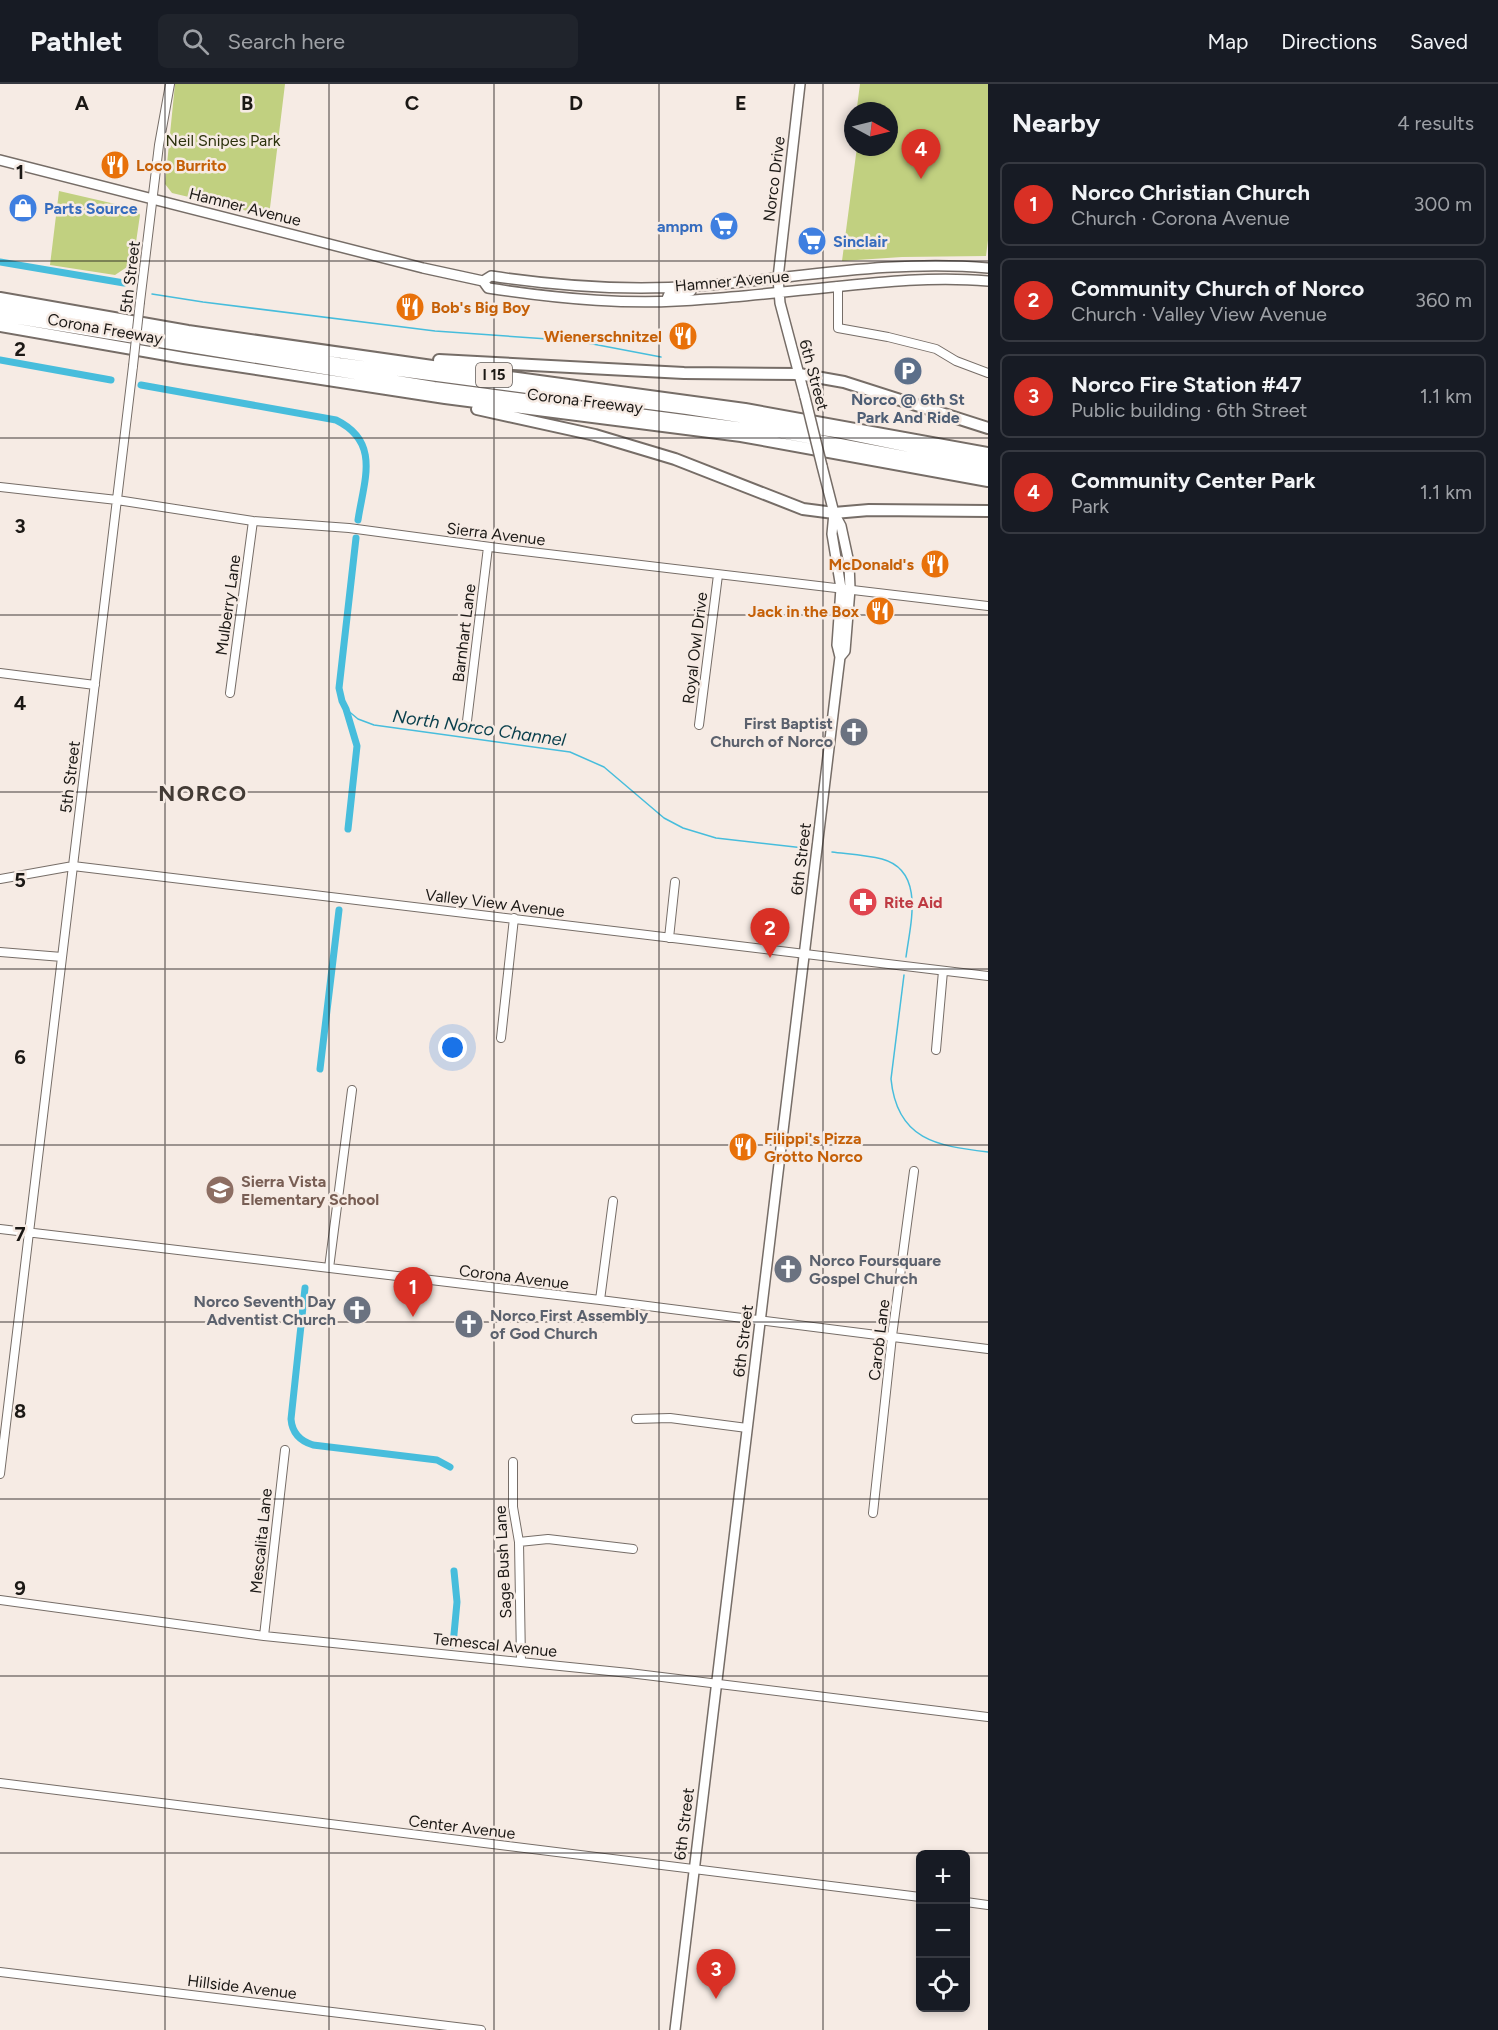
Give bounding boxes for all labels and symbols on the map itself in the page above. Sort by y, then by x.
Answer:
text: A [75,91,90,115]
text: B [241,91,253,115]
text: C [405,91,419,115]
text: D [569,91,583,115]
text: E [735,91,747,115]
north arrow [844,102,898,156]
pin: 4 [902,130,940,179]
park label: Neil Snipes Park [166,131,281,150]
street label: Norco Drive [759,135,789,223]
restaurant icon: Loco Burrito [99,149,131,181]
place label: Loco Burrito [136,156,227,175]
text: 1 [16,160,24,184]
street label: Hamner Avenue [187,184,303,230]
shop icon: Parts Source [7,192,39,224]
place label: Parts Source [44,199,138,218]
supermarket icon: ampm [708,210,740,242]
place label: ampm [657,217,703,236]
supermarket icon: Sinclair [796,225,828,257]
place label: Sinclair [833,232,887,251]
street label: 5th Street [116,240,144,314]
street label: Hamner Avenue [674,267,790,295]
restaurant icon: Bob's Big Boy [394,291,426,323]
place label: Bob's Big Boy [431,298,531,317]
street label: Corona Freeway [46,310,165,349]
restaurant icon: Wienerschnitzel [667,320,699,352]
place label: Wienerschnitzel [544,327,662,346]
text: 2 [14,337,26,361]
street label: 6th Street [795,337,833,413]
parking icon: Norco @ 6th St Park And Ride [892,355,924,387]
road number: I 15 [476,363,512,387]
street label: Corona Freeway [526,384,645,418]
place label: Norco @ 6th St Park And Ride [851,390,965,427]
text: 3 [14,514,26,538]
street label: Sierra Avenue [446,519,547,550]
restaurant icon: McDonald's [919,548,951,580]
street label: Mulberry Lane [212,553,245,657]
place label: McDonald's [829,555,915,574]
street label: Barnhart Lane [449,582,479,683]
street label: Royal Owl Drive [679,591,711,705]
restaurant icon: Jack in the Box [864,595,896,627]
place label: Jack in the Box [748,602,859,621]
text: 4 [14,691,27,715]
water label: North Norco Channel [391,705,568,751]
place label: First Baptist Church of Norco [710,714,833,751]
church icon: First Baptist Church of Norco [838,716,870,748]
street label: 5th Street [56,740,84,814]
district label: NORCO [158,780,248,807]
street label: 6th Street [787,822,815,896]
text: 5 [14,868,26,892]
street label: Valley View Avenue [424,885,566,921]
pharmacy icon: Rite Aid [847,886,879,918]
place label: Rite Aid [884,893,943,912]
pin: 2 [750,908,790,958]
your location [438,1033,467,1062]
text: 6 [14,1045,26,1069]
place label: Filippi's Pizza Grotto Norco [764,1129,863,1166]
restaurant icon: Filippi's Pizza Grotto Norco [727,1131,759,1163]
place label: Sierra Vista Elementary School [241,1172,379,1209]
school or university icon: Sierra Vista Elementary School [204,1174,236,1206]
text: 7 [14,1222,26,1246]
place label: Norco Foursquare Gospel Church [809,1251,941,1288]
church icon: Norco Foursquare Gospel Church [772,1253,804,1285]
street label: Corona Avenue [458,1261,570,1293]
pin: 1 [394,1268,432,1317]
place label: Norco Seventh Day Adventist Church [194,1292,337,1329]
church icon: Norco Seventh Day Adventist Church [341,1294,373,1326]
street label: Carob Lane [865,1298,893,1382]
street label: 6th Street [729,1304,757,1378]
place label: Norco First Assembly of God Church [490,1306,649,1343]
church icon: Norco First Assembly of God Church [453,1308,485,1340]
text: 8 [14,1399,26,1423]
street label: Mescalita Lane [246,1487,276,1595]
street label: Sage Bush Lane [491,1505,515,1619]
text: 9 [14,1576,26,1600]
street label: Temescal Avenue [432,1629,558,1661]
street label: 6th Street [670,1787,698,1861]
street label: Center Avenue [408,1811,517,1843]
pin: 3 [696,1950,736,1999]
street label: Hillside Avenue [186,1971,298,2003]

